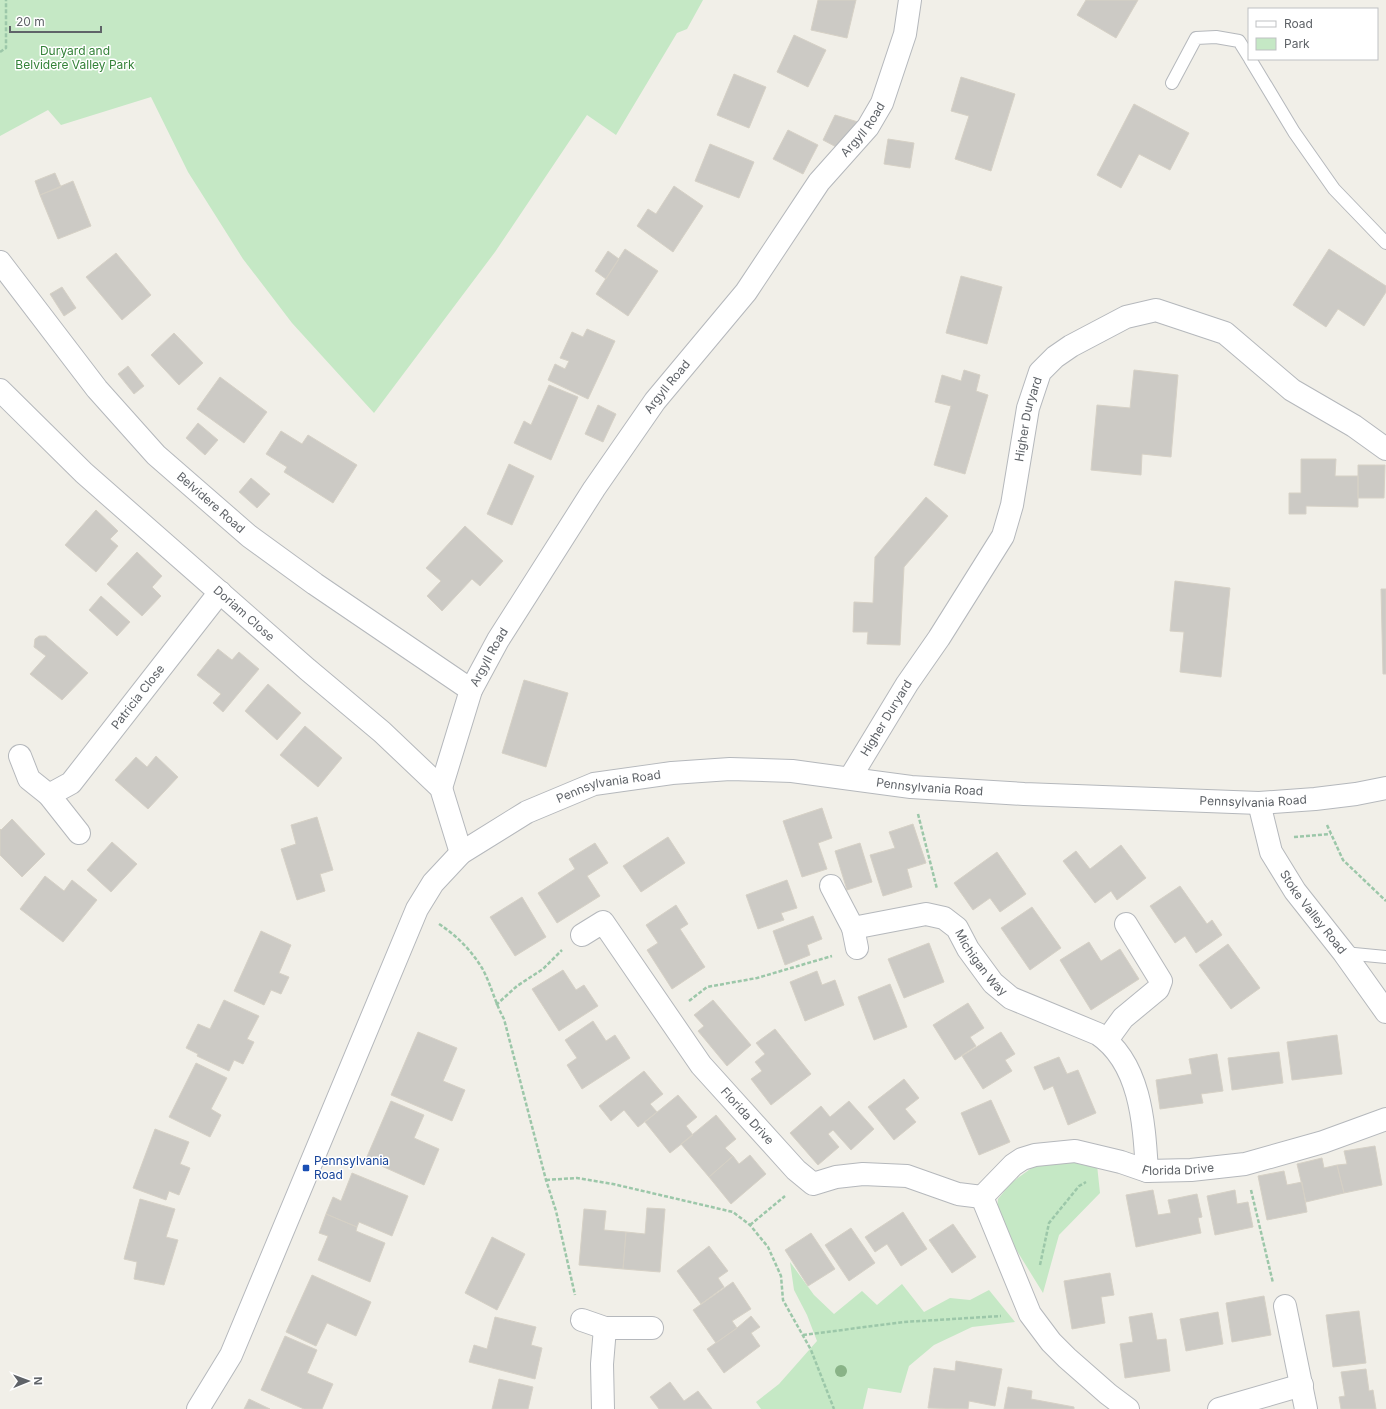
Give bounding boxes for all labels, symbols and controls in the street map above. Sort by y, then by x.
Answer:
scale bar [10,8,101,34]
legend [1248,8,1378,60]
text: 20 m [16,14,45,29]
text: Road [1284,16,1313,31]
text: Park [1284,36,1310,51]
park label: Duryard and Belvidere Valley Park [15,43,135,72]
street label: Argyll Road [837,99,888,160]
street label: Argyll Road [641,357,693,416]
street label: Higher Duryard [1011,375,1045,463]
street label: Belvidere Road [174,469,248,536]
street label: Doriam Close [211,582,278,644]
street label: Argyll Road [466,625,511,689]
street label: Patricia Close [108,661,168,732]
street label: Higher Duryard [857,677,915,759]
street label: Pennsylvania Road [554,767,662,806]
street label: Pennsylvania Road [875,774,984,798]
street label: Pennsylvania Road [1199,792,1307,810]
street label: Stoke Valley Road [1277,867,1350,957]
street label: Michigan Way [952,927,1011,999]
street label: Florida Drive [718,1084,777,1148]
place label: Pennsylvania Road [314,1153,389,1182]
street label: Florida Drive [1140,1160,1215,1178]
marker: Pennsylvania Road [301,1163,311,1173]
north arrow [8,1361,48,1401]
text: N [31,1377,45,1385]

